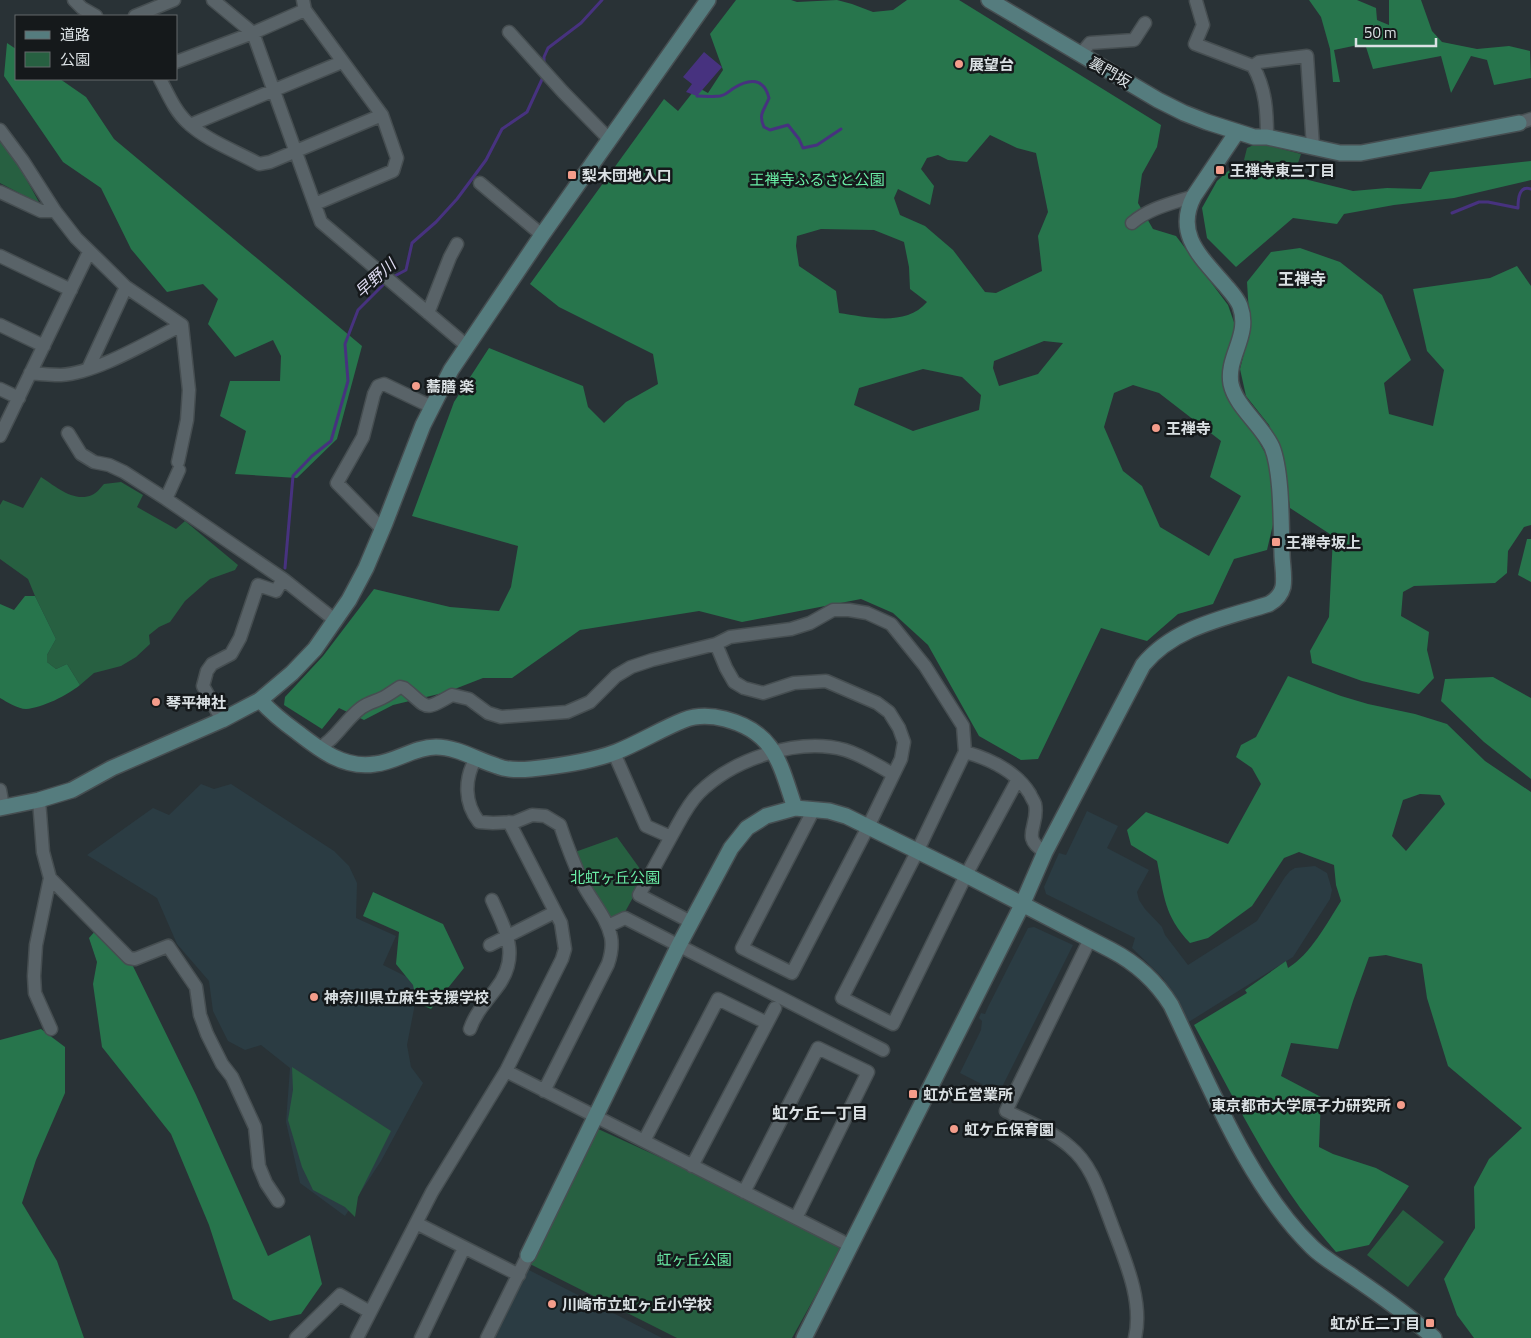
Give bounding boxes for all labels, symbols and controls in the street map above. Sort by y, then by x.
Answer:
legend [15,15,178,80]
scale bar [1356,15,1436,47]
text: 50 m [1364,21,1397,44]
text: 道路 [60,23,90,46]
text: 公園 [60,48,90,71]
street label: 裏門坂 [1085,51,1135,93]
place label: 展望台 [969,53,1014,76]
marker: 展望台 [953,58,965,70]
place label: 王禅寺東三丁目 [1230,159,1335,182]
place label: 梨木団地入口 [582,164,672,187]
marker: 王禅寺東三丁目 [1214,164,1226,176]
park label: 王禅寺ふるさと公園 [749,168,885,191]
marker: 梨木団地入口 [566,169,578,181]
water label: 早野川 [349,252,402,303]
district label: 王禅寺 [1278,267,1326,291]
place label: 蕎膳 楽 [426,375,474,398]
marker: 蕎膳 楽 [410,380,422,392]
place label: 王禅寺 [1166,417,1211,440]
marker: 王禅寺 [1150,422,1162,434]
place label: 王禅寺坂上 [1286,531,1361,554]
marker: 王禅寺坂上 [1270,536,1282,548]
place label: 琴平神社 [166,691,226,714]
marker: 琴平神社 [150,696,162,708]
park label: 北虹ヶ丘公園 [570,866,660,889]
place label: 神奈川県立麻生支援学校 [323,986,489,1009]
marker: 神奈川県立麻生支援学校 [308,991,320,1003]
place label: 虹が丘営業所 [923,1083,1013,1106]
marker: 虹が丘営業所 [907,1088,919,1100]
place label: 東京都市大学原子力研究所 [1211,1094,1391,1117]
marker: 東京都市大学原子力研究所 [1395,1099,1407,1111]
district label: 虹ケ丘一丁目 [772,1101,868,1125]
place label: 虹ケ丘保育園 [964,1118,1054,1141]
marker: 虹ケ丘保育園 [948,1123,960,1135]
park label: 虹ヶ丘公園 [656,1248,732,1271]
place label: 川崎市立虹ヶ丘小学校 [562,1293,712,1316]
marker: 川崎市立虹ヶ丘小学校 [546,1298,558,1310]
place label: 虹が丘二丁目 [1330,1312,1420,1335]
marker: 虹が丘二丁目 [1424,1317,1436,1329]

